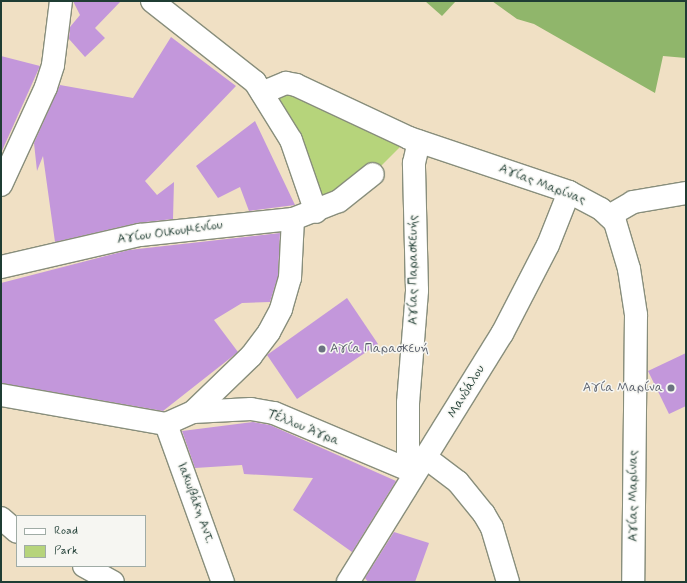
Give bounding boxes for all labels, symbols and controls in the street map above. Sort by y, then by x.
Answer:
street label: Αγίας Μαρίνας [496,161,588,209]
street label: Αγίας Παρασκευής [406,215,422,325]
street label: Αγίου Οικουμενίου [116,218,224,248]
place label: Αγία Παρασκευή [330,341,429,357]
marker: Αγία Παρασκευή [317,344,327,354]
street label: Μανδάλου [445,363,489,421]
place label: Αγία Μαρίνα [583,380,663,396]
marker: Αγία Μαρίνα [666,383,676,393]
street label: Τέλλου Άγρα [265,406,341,450]
street label: Αγίας Μαρίνας [626,450,642,542]
street label: Ιακωβάκη Αντ. [173,460,217,546]
legend [16,515,146,567]
text: Road [54,523,78,539]
text: Park [54,543,78,559]

